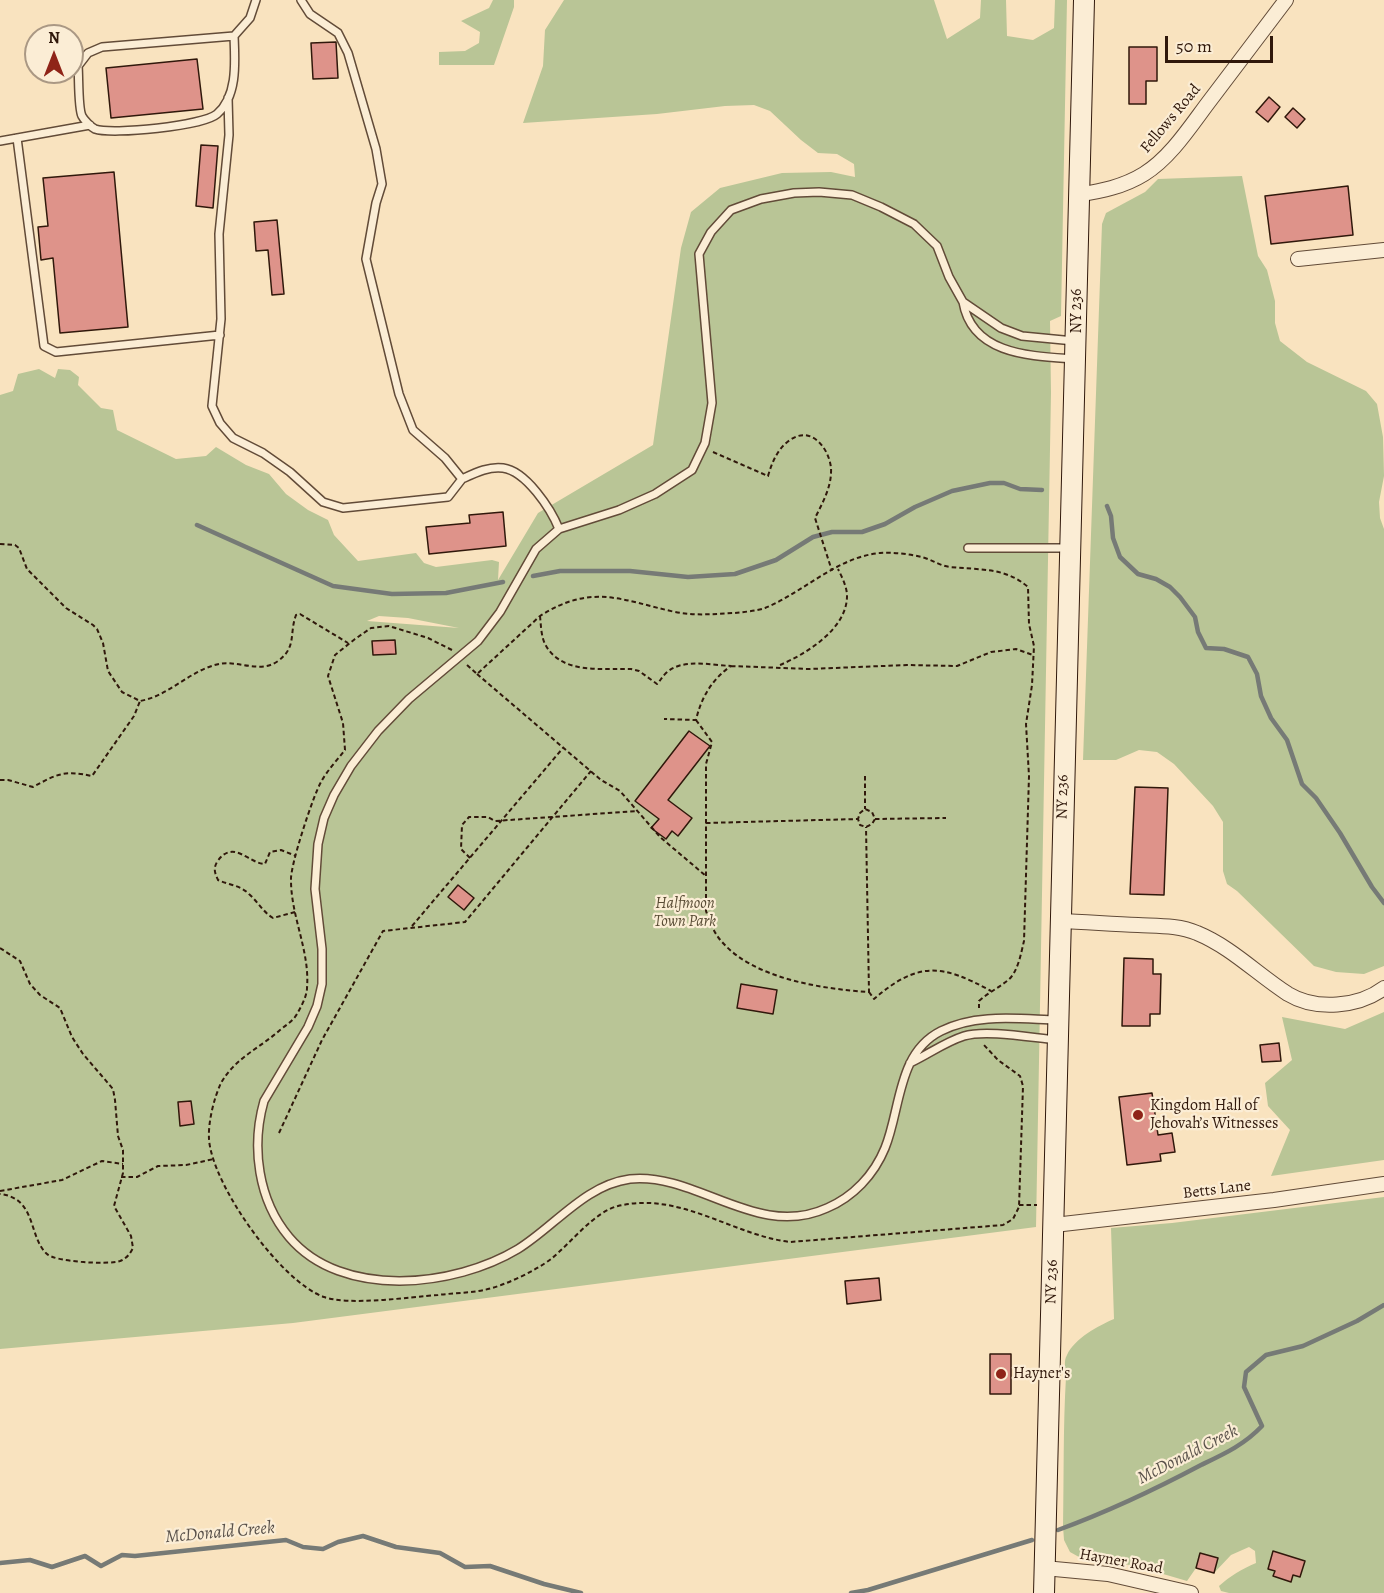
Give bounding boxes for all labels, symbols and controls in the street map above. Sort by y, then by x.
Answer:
north arrow [24,24,84,84]
scale bar [1168,24,1276,62]
text: N [48,27,60,49]
text: 50 m [1176,34,1212,58]
street label: Fellows Road [1137,81,1205,157]
street label: NY 236 [1067,289,1087,333]
street label: NY 236 [1053,774,1073,820]
park label: Halfmoon Town Park [654,894,716,932]
place label: Kingdom Hall of Jehovah’s Witnesses [1150,1096,1278,1134]
marker: Kingdom Hall of Jehovah’s Witnesses [1131,1108,1145,1122]
street label: Betts Lane [1182,1176,1252,1204]
street label: NY 236 [1042,1259,1062,1305]
place label: Hayner's [1013,1364,1070,1384]
marker: Hayner's [994,1367,1008,1381]
water label: McDonald Creek [1134,1420,1242,1490]
water label: McDonald Creek [164,1517,276,1549]
street label: Hayner Road [1078,1545,1164,1579]

